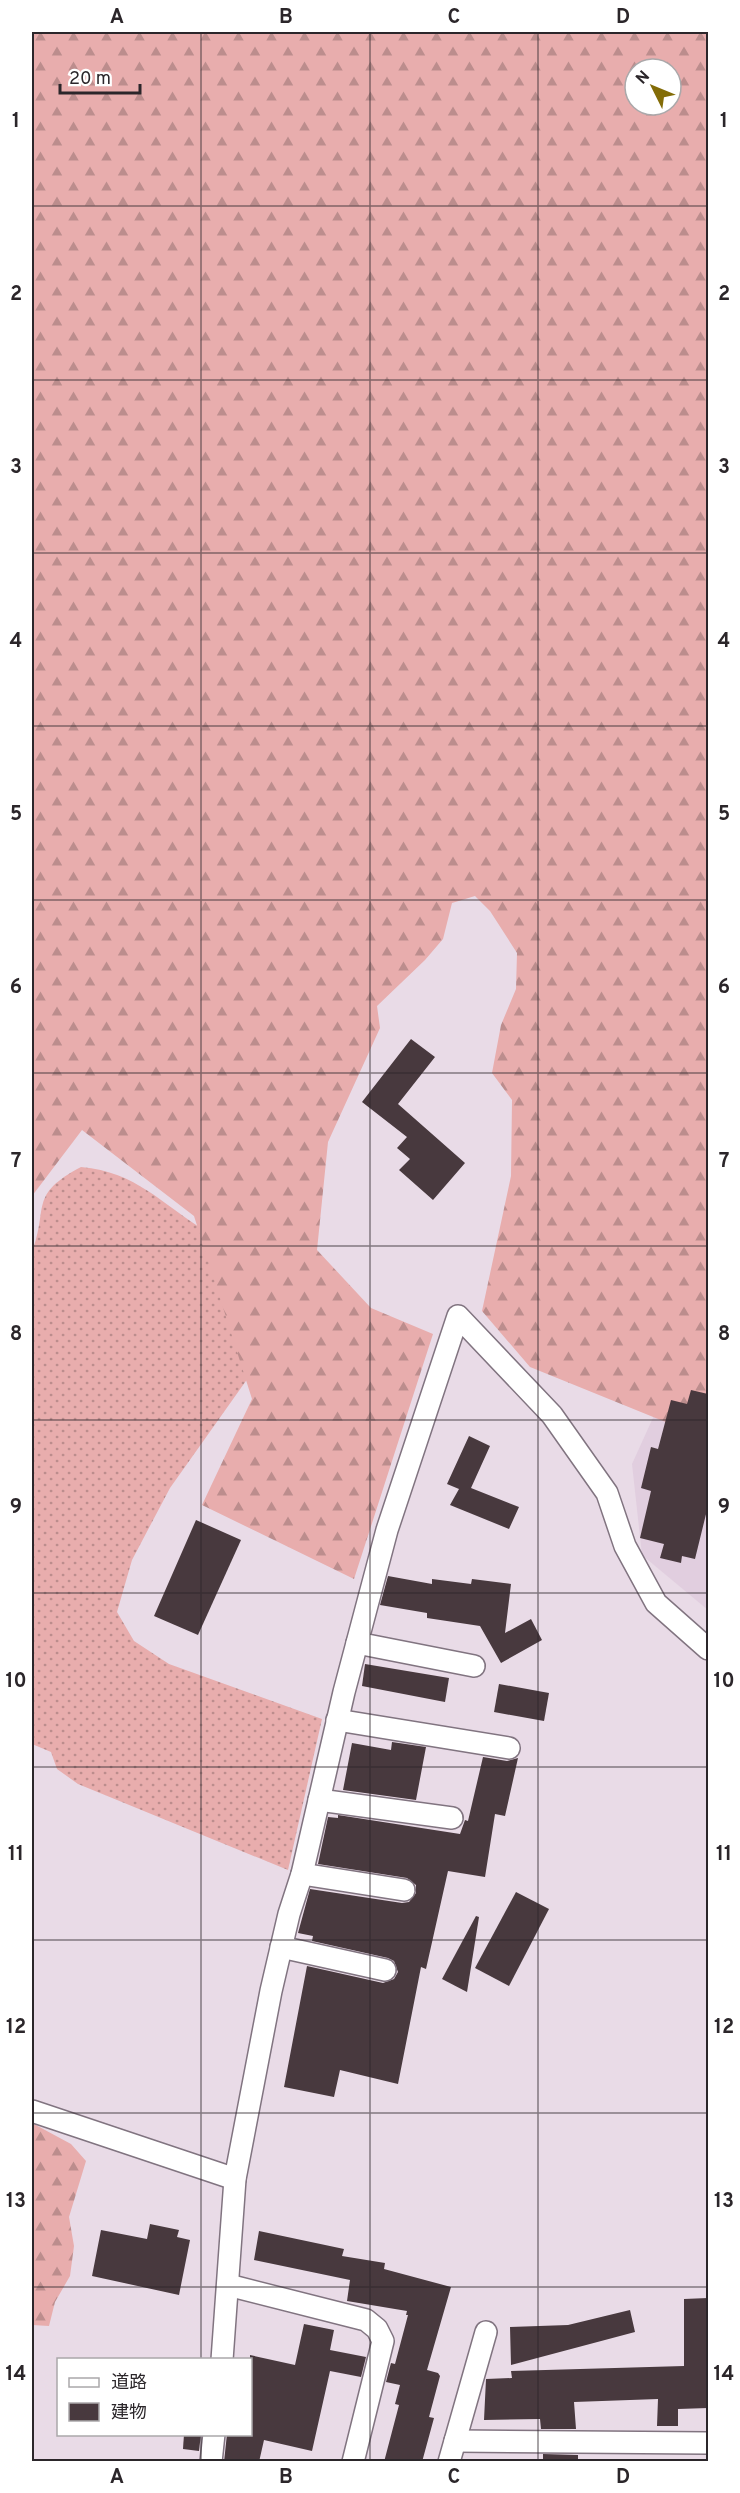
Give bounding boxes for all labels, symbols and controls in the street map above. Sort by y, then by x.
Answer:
text: A [110,5,124,31]
text: B [279,5,293,31]
text: C [448,5,460,31]
text: D [616,5,630,31]
scale bar [60,57,140,95]
north arrow [623,57,683,117]
text: N [632,67,655,89]
text: 20 m [69,68,111,91]
text: 1 [12,109,20,135]
text: 1 [720,109,728,135]
text: 2 [10,282,22,308]
text: 2 [718,282,730,308]
text: 3 [10,455,22,481]
text: 3 [718,455,730,481]
text: 4 [10,629,22,655]
text: 4 [718,629,730,655]
text: 5 [10,802,22,828]
text: 5 [718,802,730,828]
text: 6 [10,975,22,1001]
text: 6 [718,975,730,1001]
text: 7 [11,1149,21,1175]
text: 7 [719,1149,729,1175]
text: 8 [10,1322,22,1348]
text: 8 [718,1322,730,1348]
text: 9 [10,1495,22,1521]
text: 9 [718,1495,730,1521]
text: 10 [5,1669,27,1695]
text: 10 [713,1669,735,1695]
text: 11 [8,1842,24,1868]
text: 11 [716,1842,732,1868]
text: 12 [6,2015,26,2041]
text: 12 [714,2015,734,2041]
text: 13 [6,2189,26,2215]
text: 13 [714,2189,734,2215]
legend [57,2358,252,2436]
text: 14 [6,2362,26,2388]
text: 14 [714,2362,734,2388]
text: 道路 [111,2372,147,2395]
text: 建物 [111,2402,147,2425]
text: A [110,2465,124,2491]
text: B [279,2465,293,2491]
text: C [448,2465,460,2491]
text: D [616,2465,630,2491]

